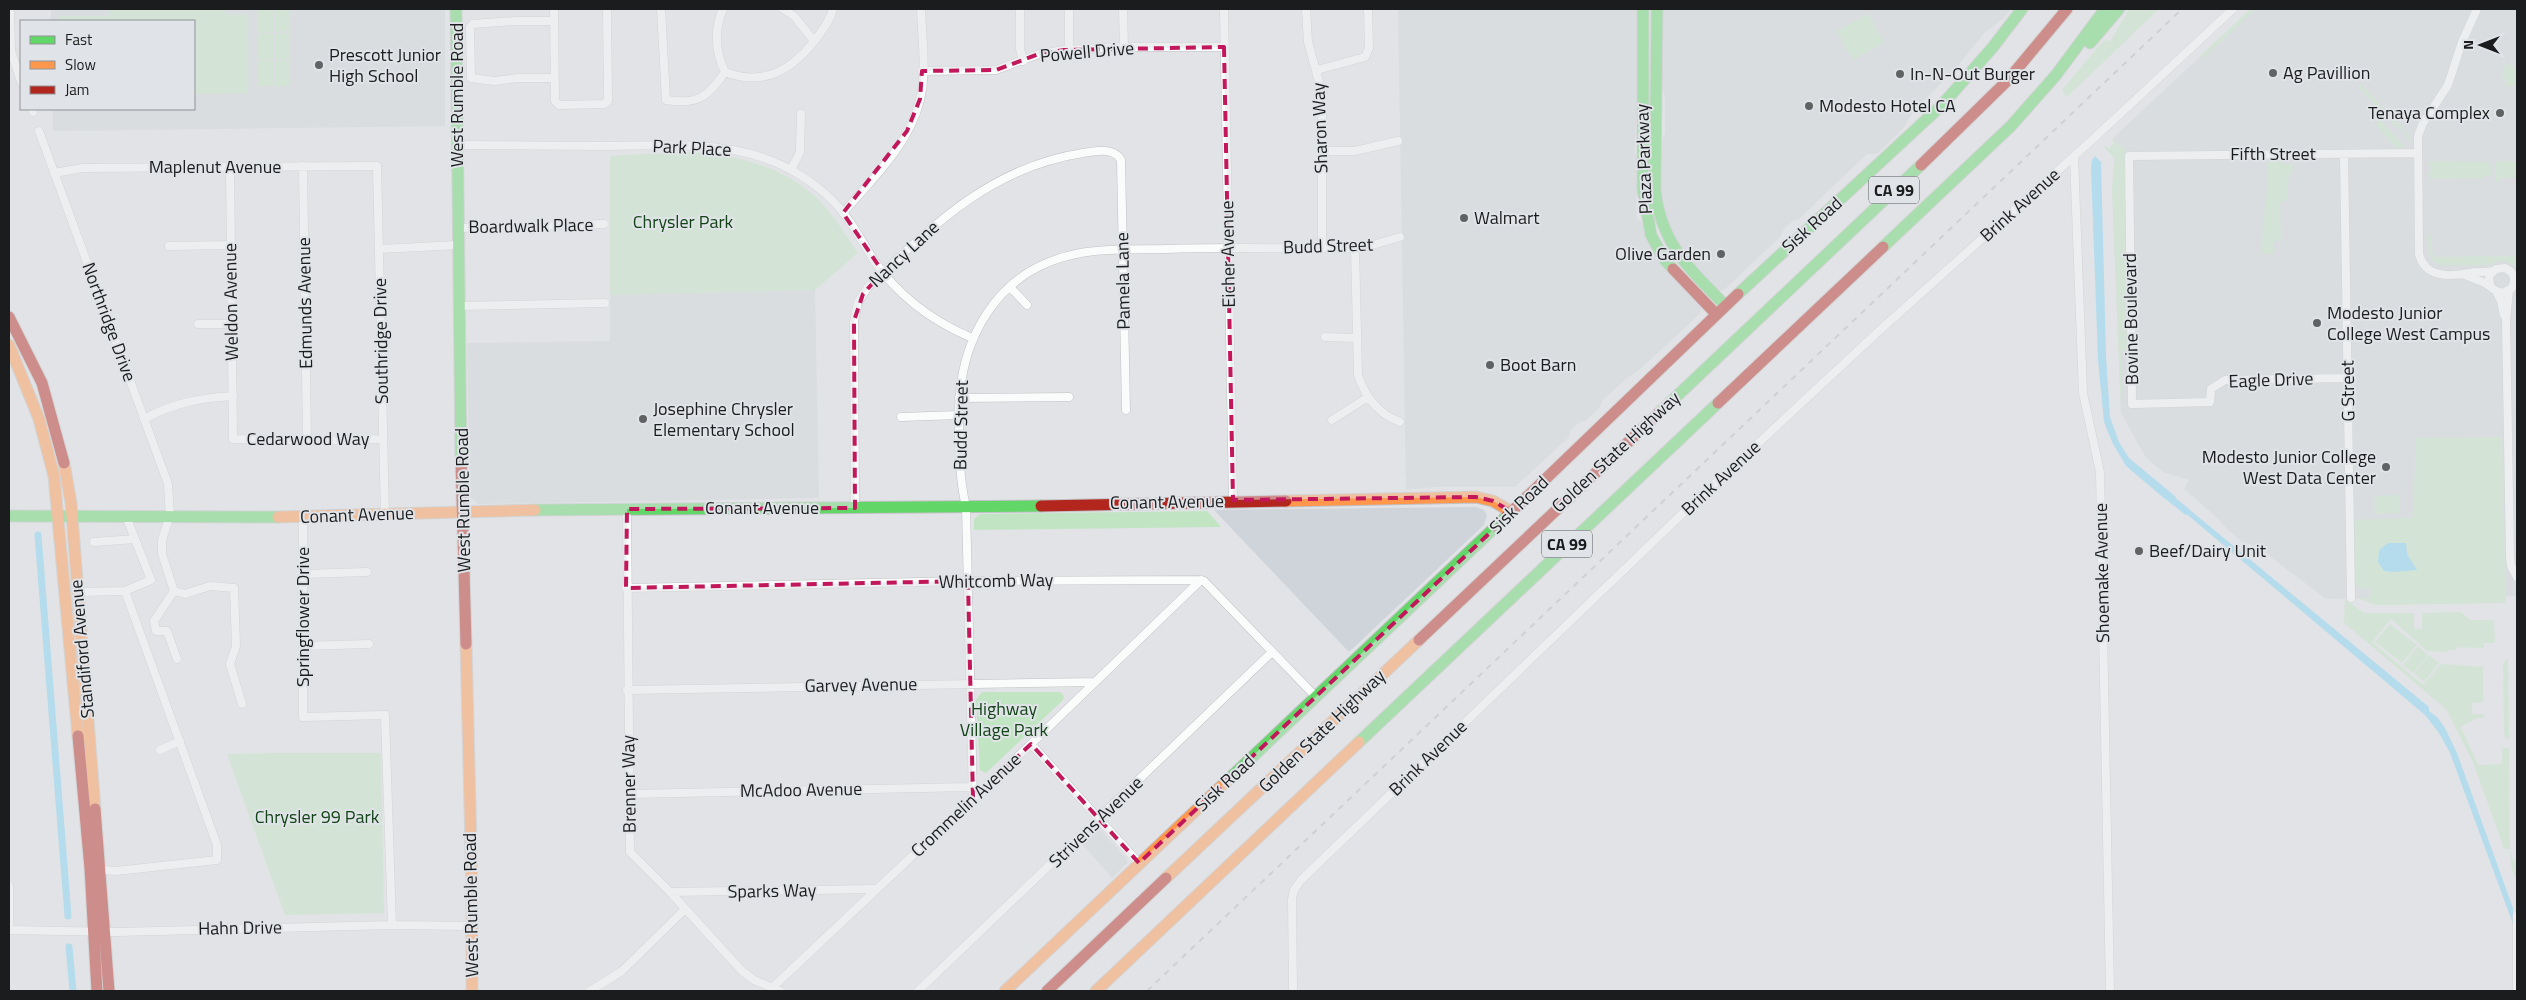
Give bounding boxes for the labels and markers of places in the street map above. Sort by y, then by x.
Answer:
place label: Prescott Junior High School [329,41,441,89]
marker: Prescott Junior High School [313,59,325,71]
place label: Ag Pavillion [2283,59,2370,86]
place label: In-N-Out Burger [1910,60,2035,87]
marker: Ag Pavillion [2267,67,2279,79]
marker: In-N-Out Burger [1894,68,1906,80]
place label: Modesto Hotel CA [1819,92,1956,119]
place label: Tenaya Complex [2368,99,2490,126]
marker: Modesto Hotel CA [1803,100,1815,112]
marker: Tenaya Complex [2494,107,2506,119]
place label: Walmart [1474,204,1540,231]
marker: Walmart [1458,212,1470,224]
place label: Olive Garden [1615,240,1711,267]
marker: Olive Garden [1715,248,1727,260]
place label: Modesto Junior College West Campus [2327,299,2490,347]
marker: Modesto Junior College West Campus [2311,317,2323,329]
place label: Boot Barn [1500,351,1576,378]
marker: Boot Barn [1484,359,1496,371]
place label: Josephine Chrysler Elementary School [653,395,795,443]
marker: Josephine Chrysler Elementary School [637,413,649,425]
place label: Modesto Junior College West Data Center [2202,443,2376,491]
marker: Modesto Junior College West Data Center [2380,461,2392,473]
place label: Beef/Dairy Unit [2149,537,2267,564]
marker: Beef/Dairy Unit [2133,545,2145,557]

